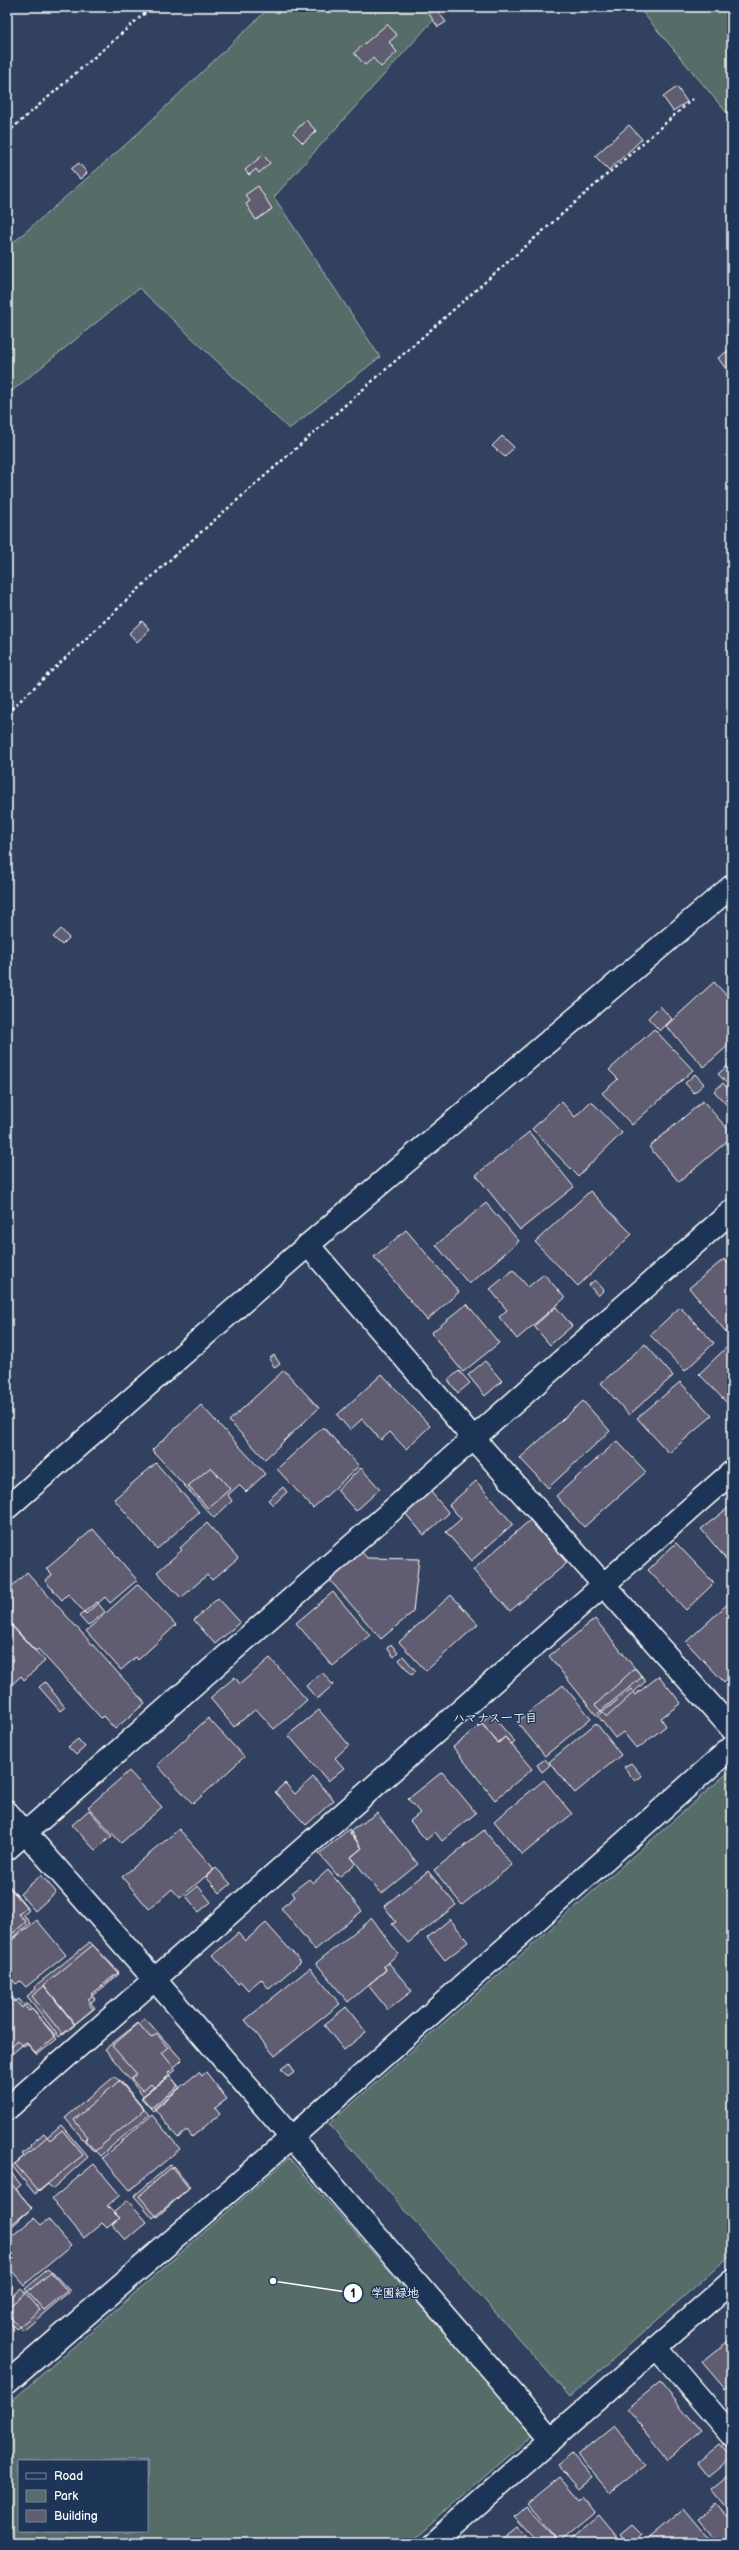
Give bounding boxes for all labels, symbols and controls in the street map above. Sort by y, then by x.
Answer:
district label: ハマナス一丁目 [453,1711,537,1726]
callout: 学園緑地 [343,2281,427,2305]
text: 1 [350,2286,356,2301]
text: 学園緑地 [371,2286,419,2301]
legend [18,2460,148,2532]
text: Road [54,2469,83,2484]
text: Park [54,2489,78,2504]
text: Building [54,2509,98,2524]

